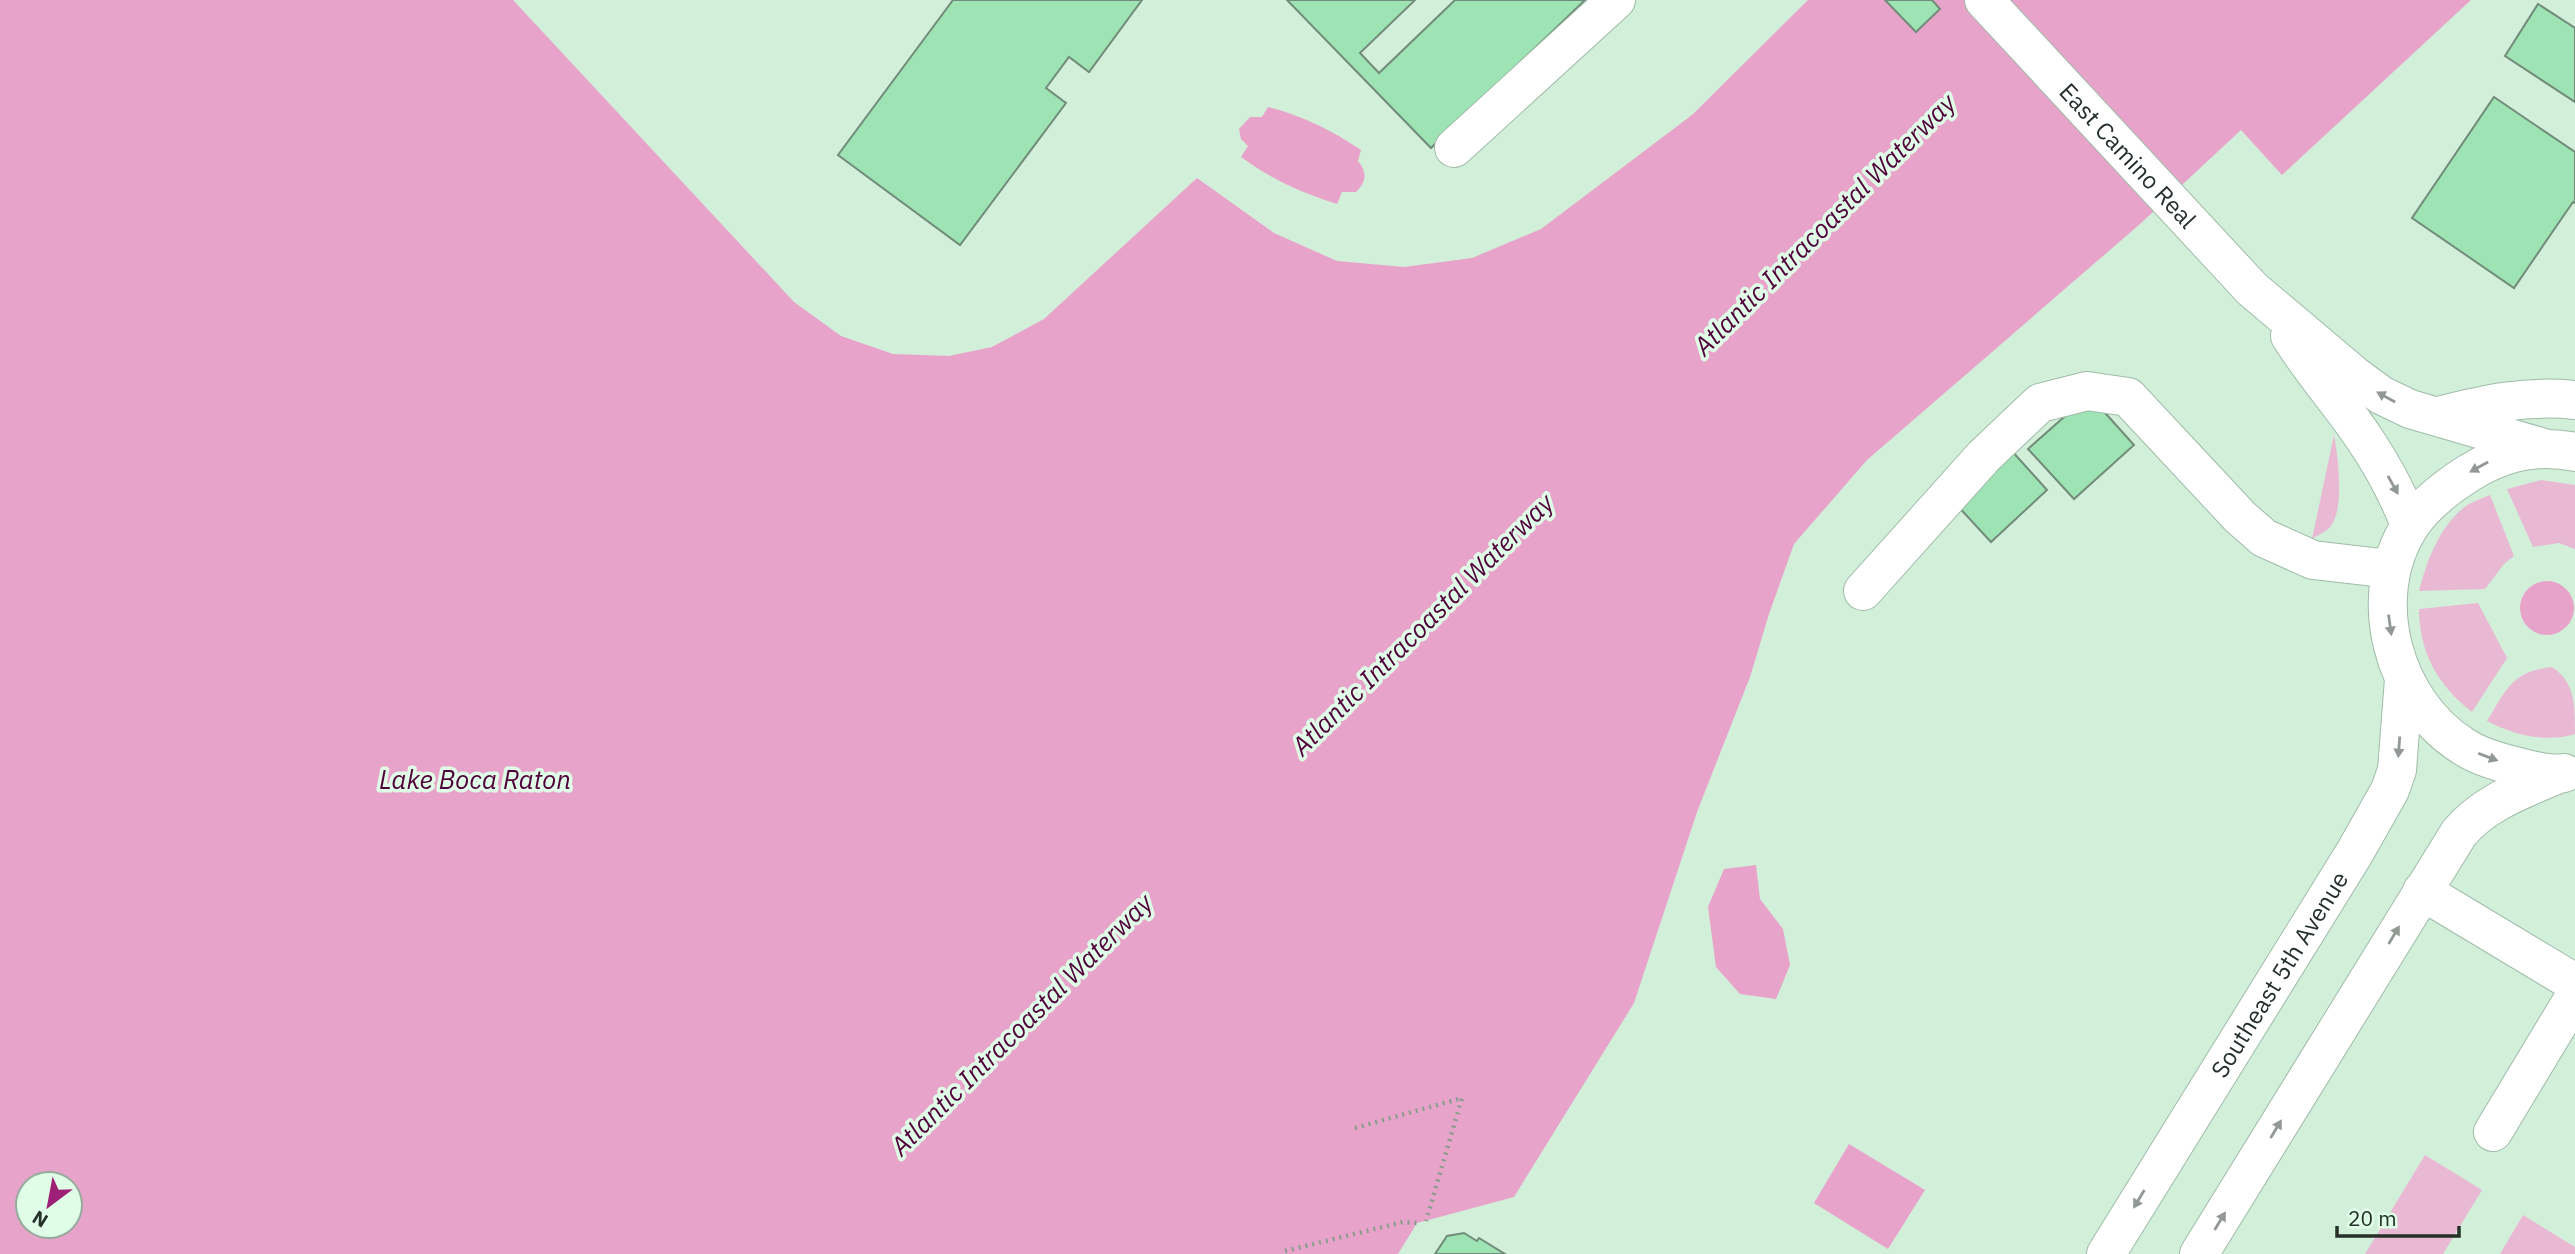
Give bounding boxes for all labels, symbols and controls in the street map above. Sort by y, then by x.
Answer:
street label: East Camino Real [2053,76,2204,235]
water label: Atlantic Intracoastal Waterway [1685,85,1963,363]
one-way arrow [2377,391,2396,403]
one-way arrow [2470,461,2489,473]
one-way arrow [2386,476,2398,496]
water label: Atlantic Intracoastal Waterway [1283,485,1561,763]
one-way arrow [2385,614,2396,636]
one-way arrow [2393,737,2404,759]
one-way arrow [2477,752,2498,763]
water label: Lake Boca Raton [379,762,571,796]
street label: Southeast 5th Avenue [2203,865,2355,1084]
water label: Atlantic Intracoastal Waterway [882,885,1160,1163]
one-way arrow [2388,925,2401,944]
one-way arrow [2269,1119,2282,1138]
north arrow [14,1170,84,1240]
one-way arrow [2133,1190,2146,1209]
scale bar [2337,1194,2460,1238]
text: 20 m [2348,1204,2397,1232]
text: N [28,1206,52,1233]
one-way arrow [2213,1211,2226,1230]

